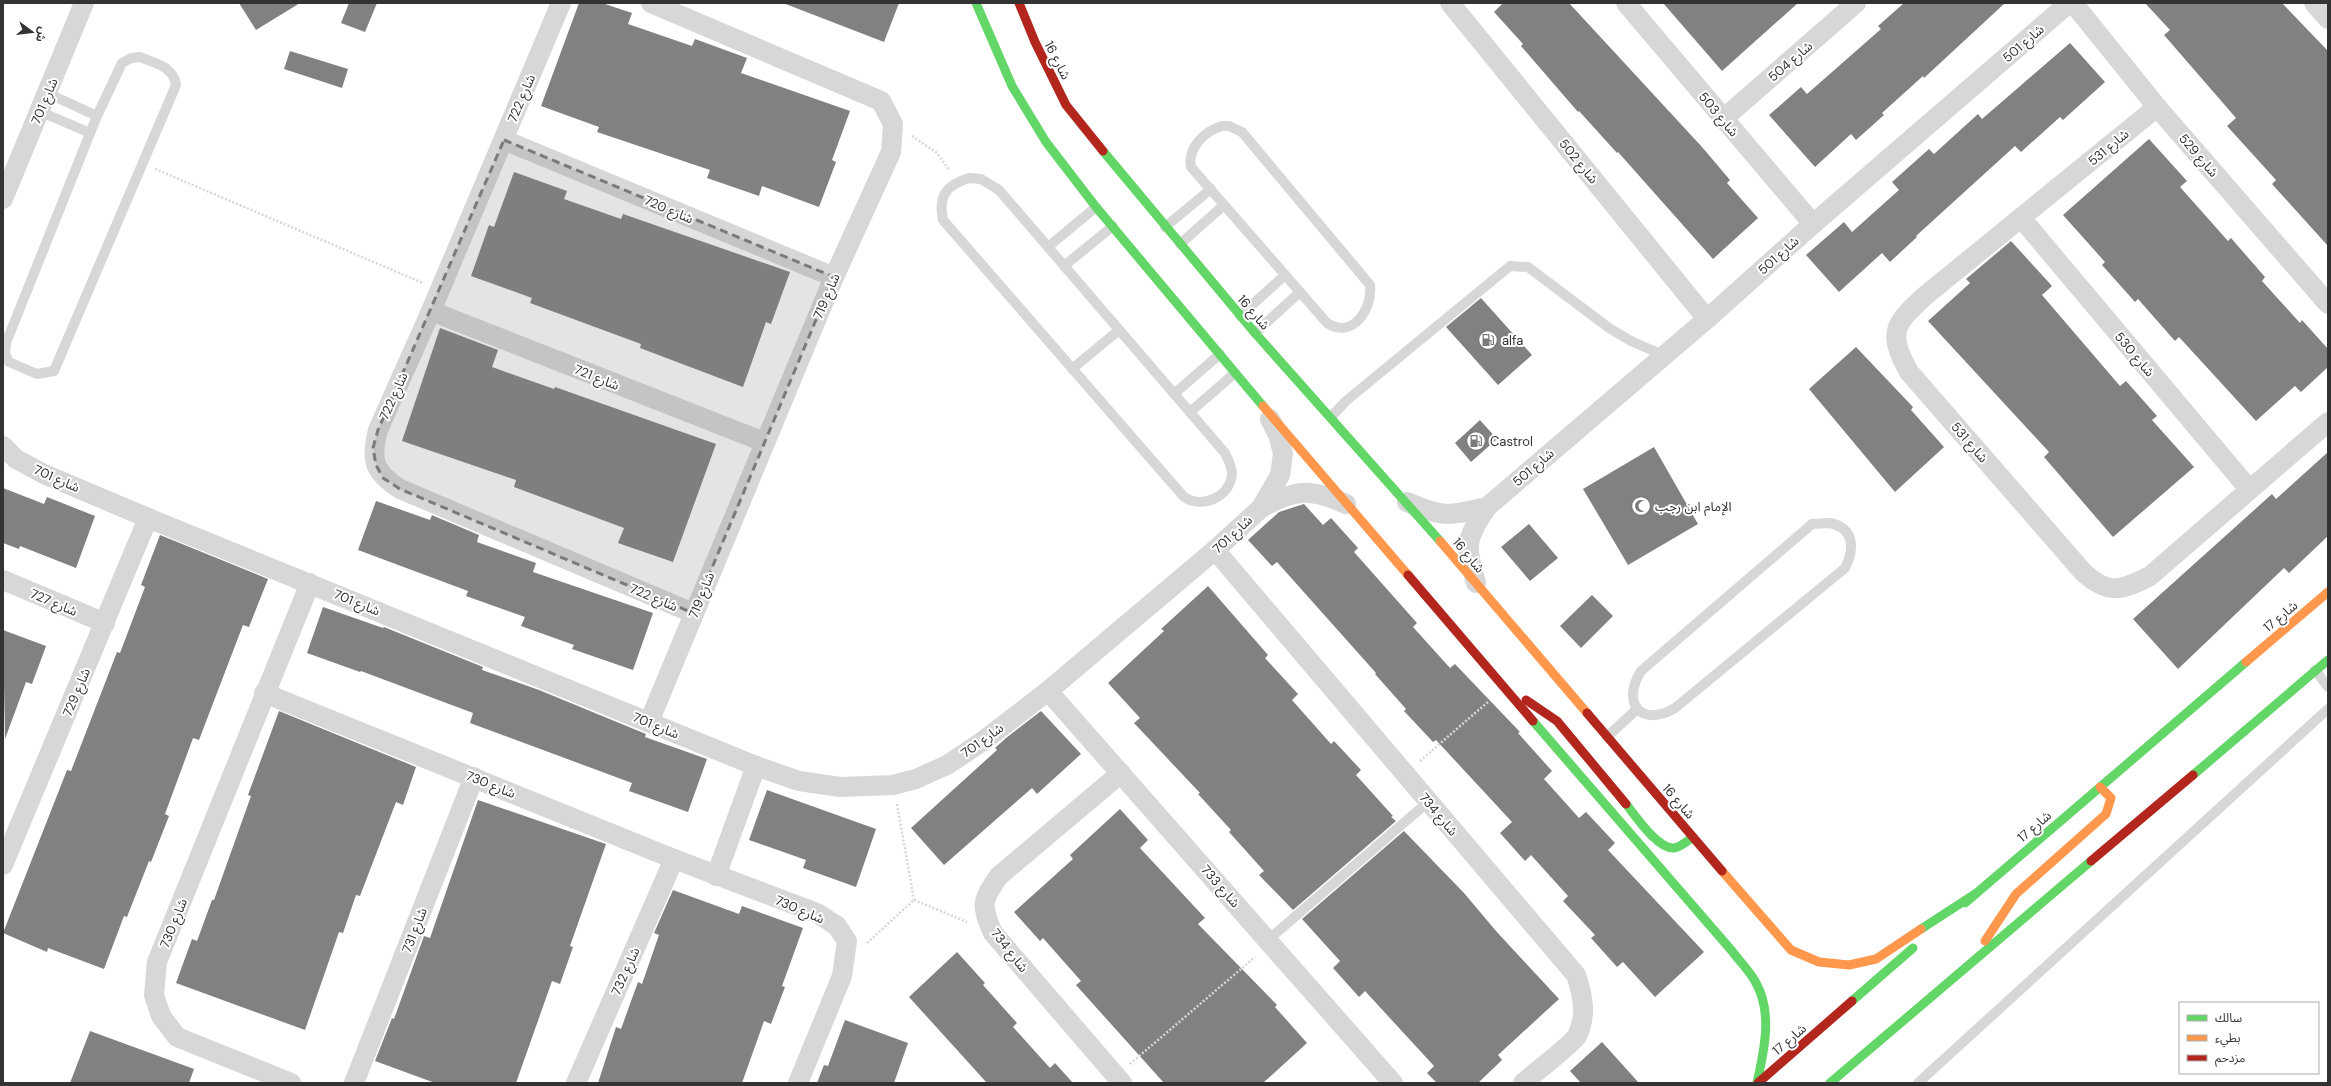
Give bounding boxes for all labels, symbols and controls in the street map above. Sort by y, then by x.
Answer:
north arrow [12,12,52,52]
street label: شارع 501 [1999,21,2049,68]
text: ش [33,25,50,44]
street label: شارع 504 [1765,37,1817,87]
street label: شارع 16 [1039,38,1074,83]
street label: شارع 722 [504,72,541,125]
street label: شارع 701 [27,76,64,128]
street label: شارع 503 [1693,88,1742,141]
street label: شارع 531 [2084,125,2134,171]
street label: شارع 529 [2174,130,2222,182]
street label: شارع 502 [1554,135,1602,189]
street label: شارع 720 [641,192,696,229]
street label: شارع 501 [1754,232,1804,280]
street label: شارع 719 [809,271,846,322]
street label: شارع 16 [1232,291,1273,335]
street label: شارع 530 [2109,328,2158,381]
fuel station icon: alfa [1477,329,1499,351]
place label: alfa [1502,332,1523,349]
street label: شارع 721 [571,361,622,396]
street label: شارع 722 [375,370,413,423]
street label: شارع 531 [1946,419,1992,467]
fuel station icon: Castrol [1465,430,1487,452]
place label: Castrol [1490,433,1533,450]
street label: شارع 501 [1509,445,1559,492]
street label: شارع 701 [30,461,82,498]
mosque icon: الإمام ابن رجب [1630,495,1652,517]
place label: الإمام ابن رجب [1655,498,1732,516]
street label: شارع 701 [1209,512,1257,559]
street label: شارع 16 [1447,534,1488,578]
street label: شارع 719 [685,570,720,621]
street label: شارع 722 [627,580,680,617]
street label: شارع 727 [27,585,80,622]
street label: شارع 701 [330,585,382,621]
street label: شارع 17 [2260,597,2302,637]
street label: شارع 729 [59,665,96,720]
street label: شارع 701 [629,708,681,744]
street label: شارع 701 [958,719,1008,763]
street label: شارع 730 [463,767,518,804]
street label: شارع 16 [1657,780,1698,824]
street label: شارع 734 [1414,789,1462,841]
street label: شارع 17 [2014,807,2056,847]
street label: شارع 733 [1196,862,1244,912]
street label: شارع 730 [772,891,827,929]
street label: شارع 730 [156,896,193,951]
street label: شارع 731 [398,905,433,956]
street label: شارع 734 [986,925,1032,977]
street label: شارع 732 [607,945,645,999]
legend [2179,1002,2319,1074]
text: سالك [2215,1010,2242,1026]
street label: شارع 17 [1769,1020,1811,1060]
text: بطيء [2215,1030,2241,1048]
text: مزدحم [2215,1050,2245,1067]

